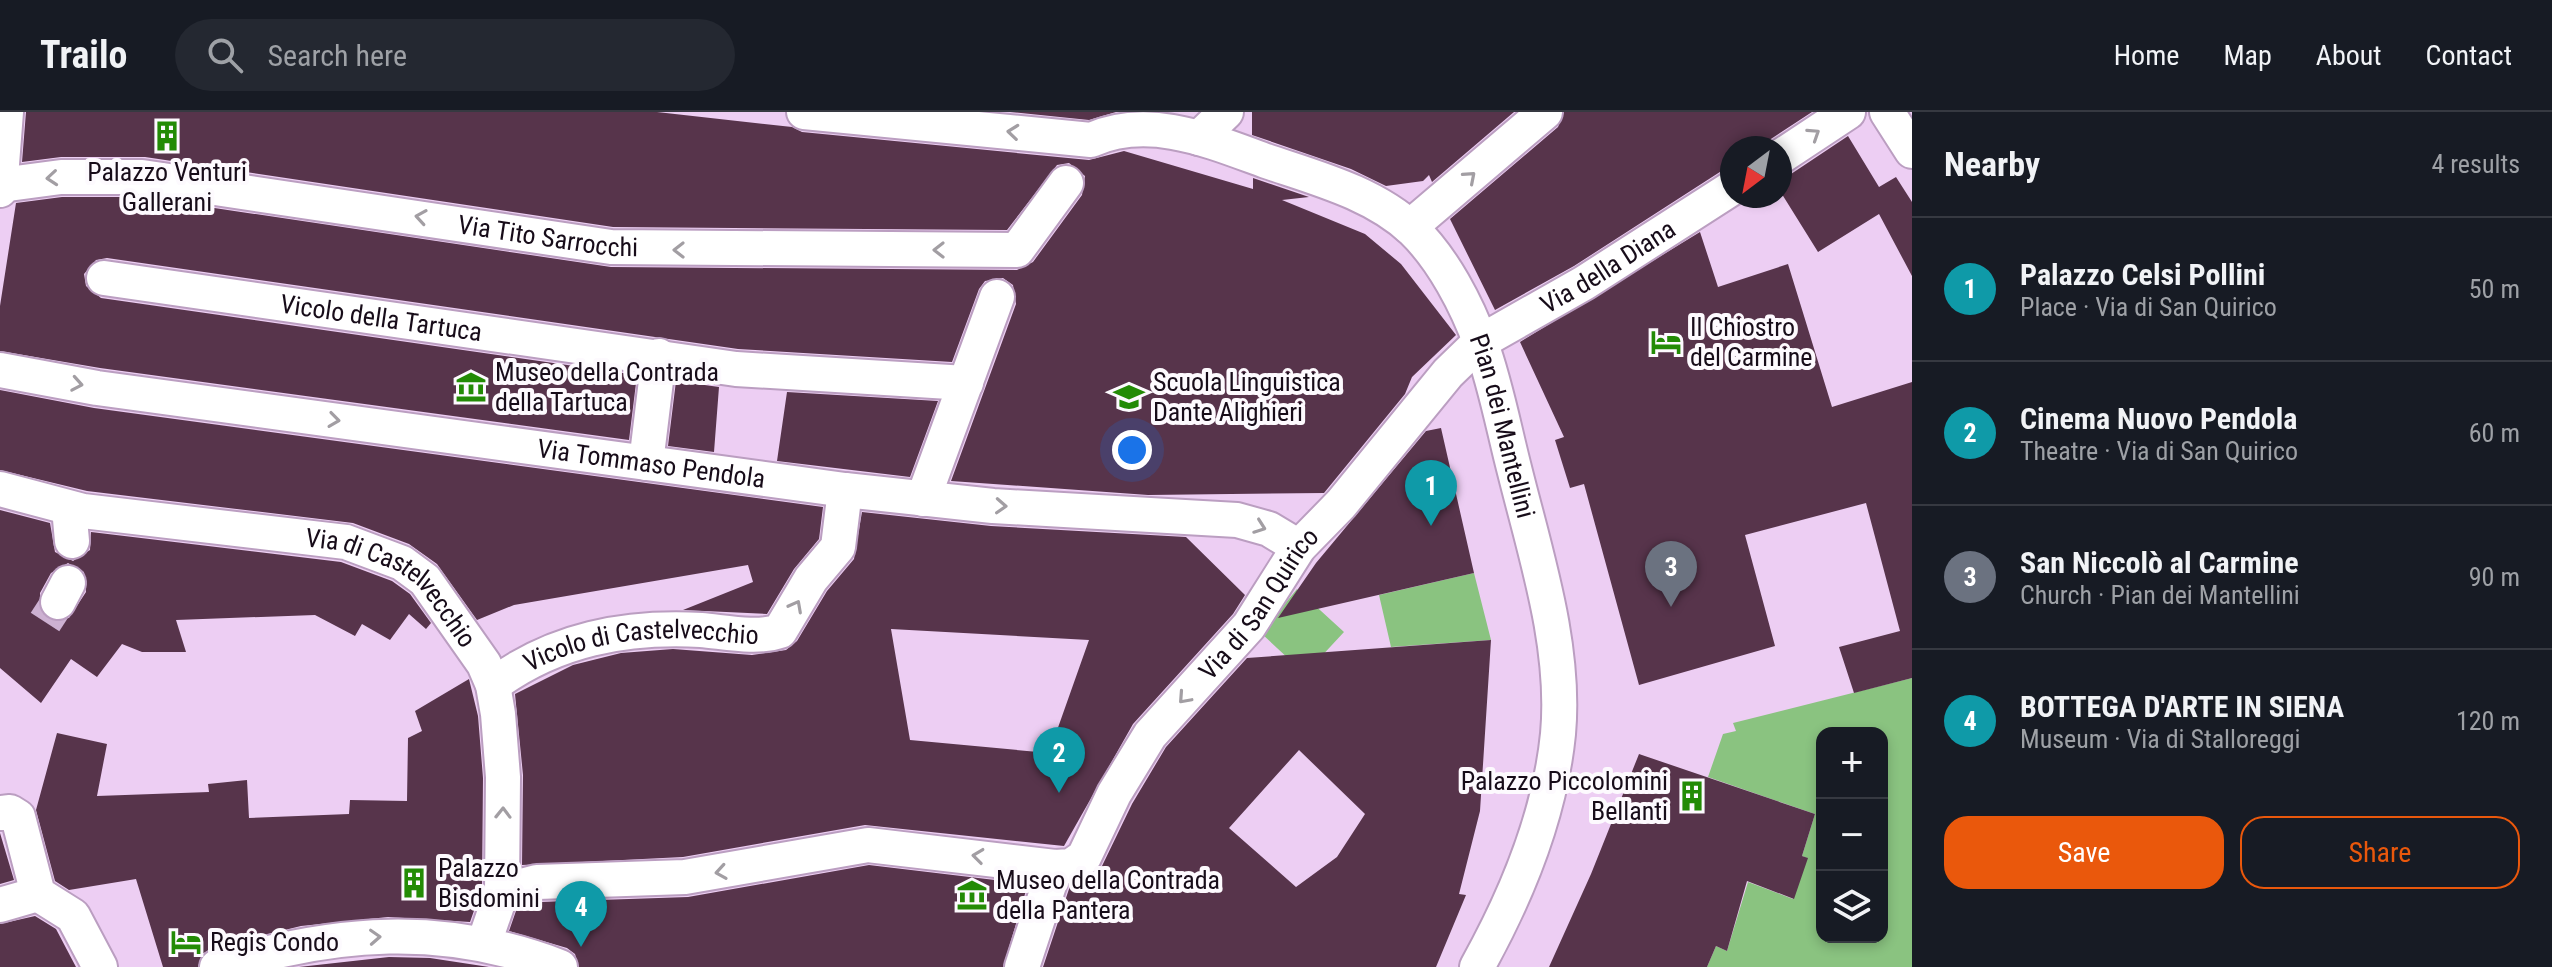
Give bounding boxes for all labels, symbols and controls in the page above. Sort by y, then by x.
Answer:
search box [175,19,735,91]
text: Trailo [40,33,127,77]
icon: search [203,33,247,77]
text: Search here [267,38,407,73]
text: Home [2114,39,2179,72]
text: Map [2223,39,2272,72]
text: About [2316,39,2382,72]
text: Contact [2426,39,2512,72]
building icon: Palazzo Venturi Gallerani [150,119,184,153]
one-way arrow [1007,124,1020,141]
one-way arrow [1805,129,1820,144]
north arrow [1720,136,1792,208]
text: Nearby [1944,144,2040,184]
text: 4 results [2431,149,2520,179]
place label: Palazzo Venturi Gallerani [87,157,247,217]
one-way arrow [45,169,58,186]
one-way arrow [1460,172,1475,187]
one-way arrow [414,209,428,226]
street label: Via Tito Sarrocchi [456,209,638,262]
street label: Via della Diana [1535,214,1681,320]
one-way arrow [672,241,685,259]
one-way arrow [932,241,945,259]
text: Palazzo Celsi Pollini [2020,257,2265,292]
text: 1 [1963,274,1977,304]
text: 50 m [2469,274,2520,304]
street label: Vicolo della Tartuca [278,289,484,347]
text: Place · Via di San Quirico [2020,292,2277,322]
place label: Il Chiostro del Carmine [1690,312,1812,372]
hotel icon: Il Chiostro del Carmine [1649,325,1683,359]
street label: Pian dei Mantellini [1464,330,1541,521]
place label: Museo della Contrada della Tartuca [495,357,719,417]
place label: Scuola Linguistica Dante Alighieri [1153,367,1341,427]
museum icon: Museo della Contrada della Tartuca [454,370,488,404]
one-way arrow [70,375,83,392]
school or university icon: Scuola Linguistica Dante Alighieri [1112,380,1146,414]
text: Cinema Nuovo Pendola [2020,401,2297,436]
one-way arrow [327,411,341,428]
text: 2 [1963,418,1977,448]
text: 60 m [2469,418,2520,448]
your location [1112,430,1152,470]
street label: Via Tommaso Pendola [535,433,767,494]
text: Theatre · Via di San Quirico [2020,436,2298,466]
pin: 1 [1405,460,1457,526]
one-way arrow [995,498,1008,515]
one-way arrow [1252,517,1266,533]
street label: Via di Castelvecchio [304,522,482,653]
street label: Via di San Quirico [1193,522,1324,686]
pin: 3 [1645,541,1697,607]
text: San Niccolò al Carmine [2020,545,2299,580]
text: 3 [1963,562,1977,592]
text: 90 m [2469,562,2520,592]
text: Church · Pian dei Mantellini [2020,580,2300,610]
one-way arrow [787,600,802,615]
street label: Vicolo di Castelvecchio [519,614,759,678]
one-way arrow [1180,688,1194,703]
text: BOTTEGA D'ARTE IN SIENA [2020,689,2344,724]
text: 4 [1963,706,1977,736]
text: 120 m [2456,706,2520,736]
text: Museum · Via di Stalloreggi [2020,724,2301,754]
pin: 2 [1033,727,1085,793]
map controls [1816,727,1888,943]
button: + [1816,727,1888,799]
place label: Palazzo Piccolomini Bellanti [1461,766,1668,826]
building icon: Palazzo Piccolomini Bellanti [1675,779,1709,813]
button: − [1816,799,1888,871]
one-way arrow [494,806,512,819]
button: Save [1944,816,2224,889]
button: Share [2240,816,2520,889]
one-way arrow [971,847,984,864]
place label: Palazzo Bisdomini [438,853,540,913]
one-way arrow [714,862,727,879]
place label: Museo della Contrada della Pantera [996,865,1220,925]
building icon: Palazzo Bisdomini [397,866,431,900]
button: layers [1816,871,1888,943]
museum icon: Museo della Contrada della Pantera [955,878,989,912]
pin: 4 [555,881,607,947]
hotel icon: Regis Condo [169,925,203,959]
place label: Regis Condo [210,927,339,957]
one-way arrow [369,928,382,945]

